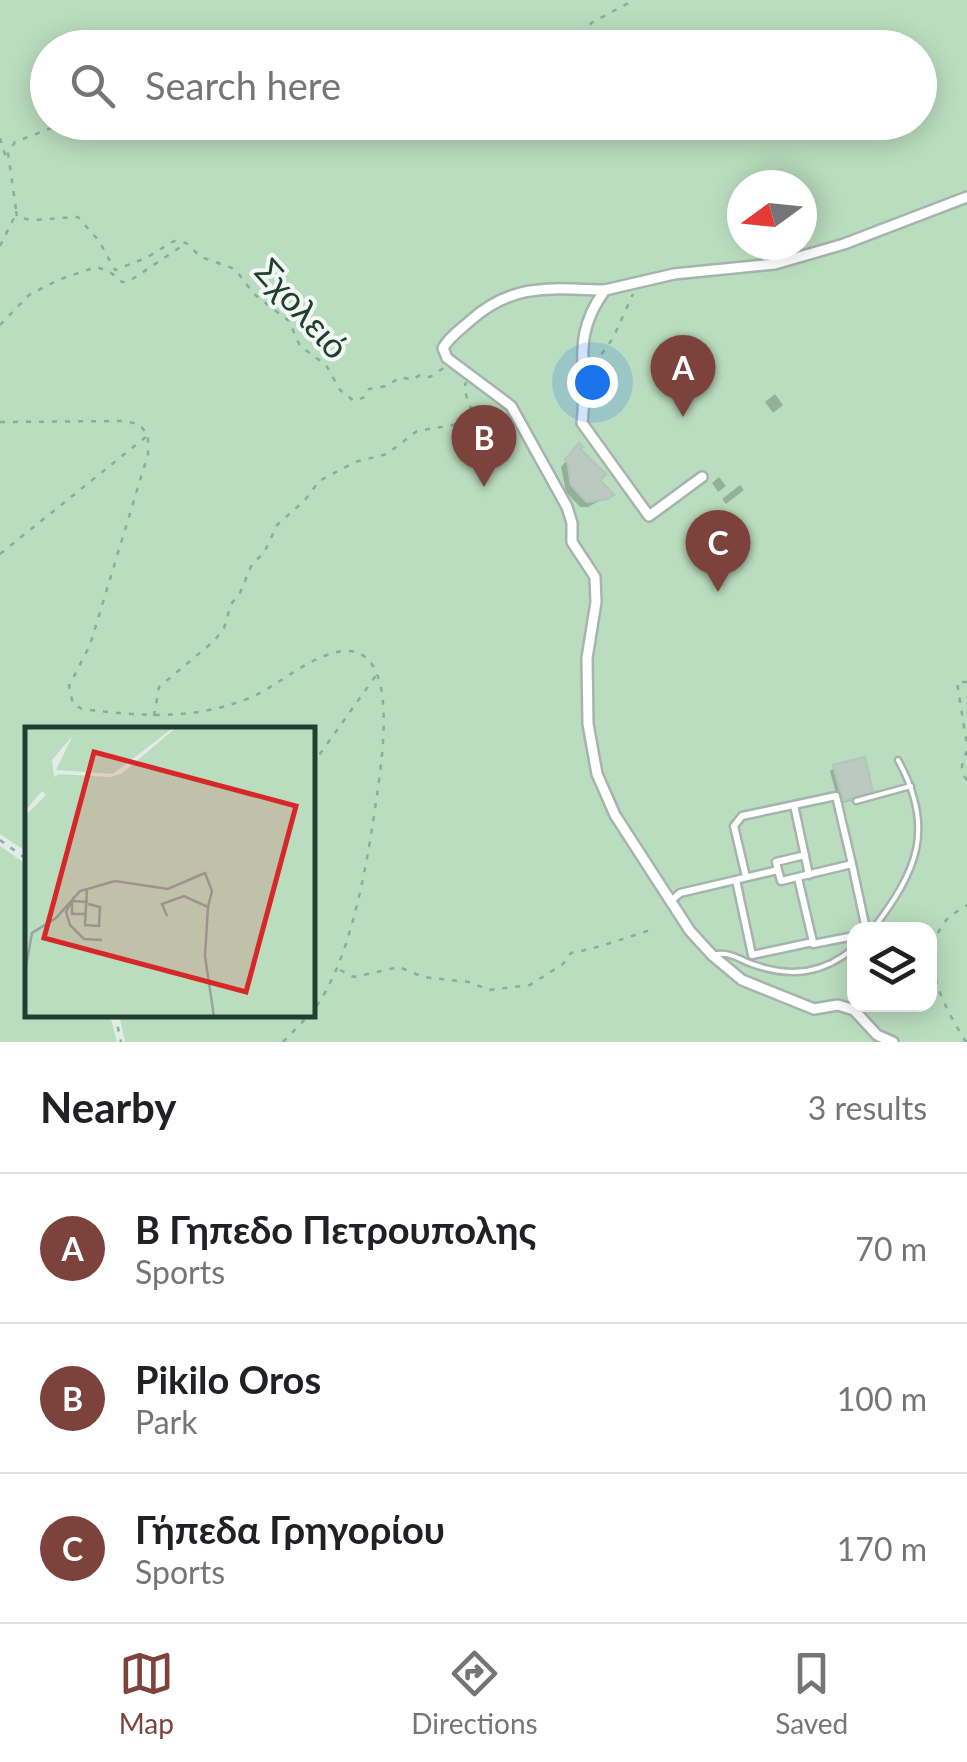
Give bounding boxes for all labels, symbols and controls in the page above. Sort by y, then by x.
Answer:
search box [30,30,937,140]
icon: search [65,58,120,113]
text: Search here [145,62,341,108]
north arrow [727,170,817,260]
street label: Σχολειό [247,250,359,366]
pin: A [650,334,716,417]
your location [567,357,618,408]
pin: B [452,404,516,487]
pin: C [686,510,750,592]
inset map [25,727,315,1017]
map controls [847,922,937,1012]
button: layers [847,922,937,1012]
text: Nearby [40,1082,177,1132]
text: 3 results [808,1088,927,1127]
text: Β Γηπεδο Πετρουπολης [135,1206,536,1252]
text: A [61,1229,84,1268]
text: 70 m [855,1229,927,1268]
text: Sports [135,1252,225,1291]
text: Pikilo Oros [135,1356,321,1402]
text: B [62,1379,83,1418]
text: 100 m [837,1379,927,1418]
text: Park [135,1402,198,1441]
text: Γήπεδα Γρηγορίου [135,1506,445,1552]
text: C [62,1529,83,1568]
text: 170 m [837,1529,927,1568]
text: Sports [135,1552,225,1591]
tab: Map [119,1646,174,1740]
tab: Directions [411,1646,538,1740]
tab: Saved [775,1646,848,1740]

